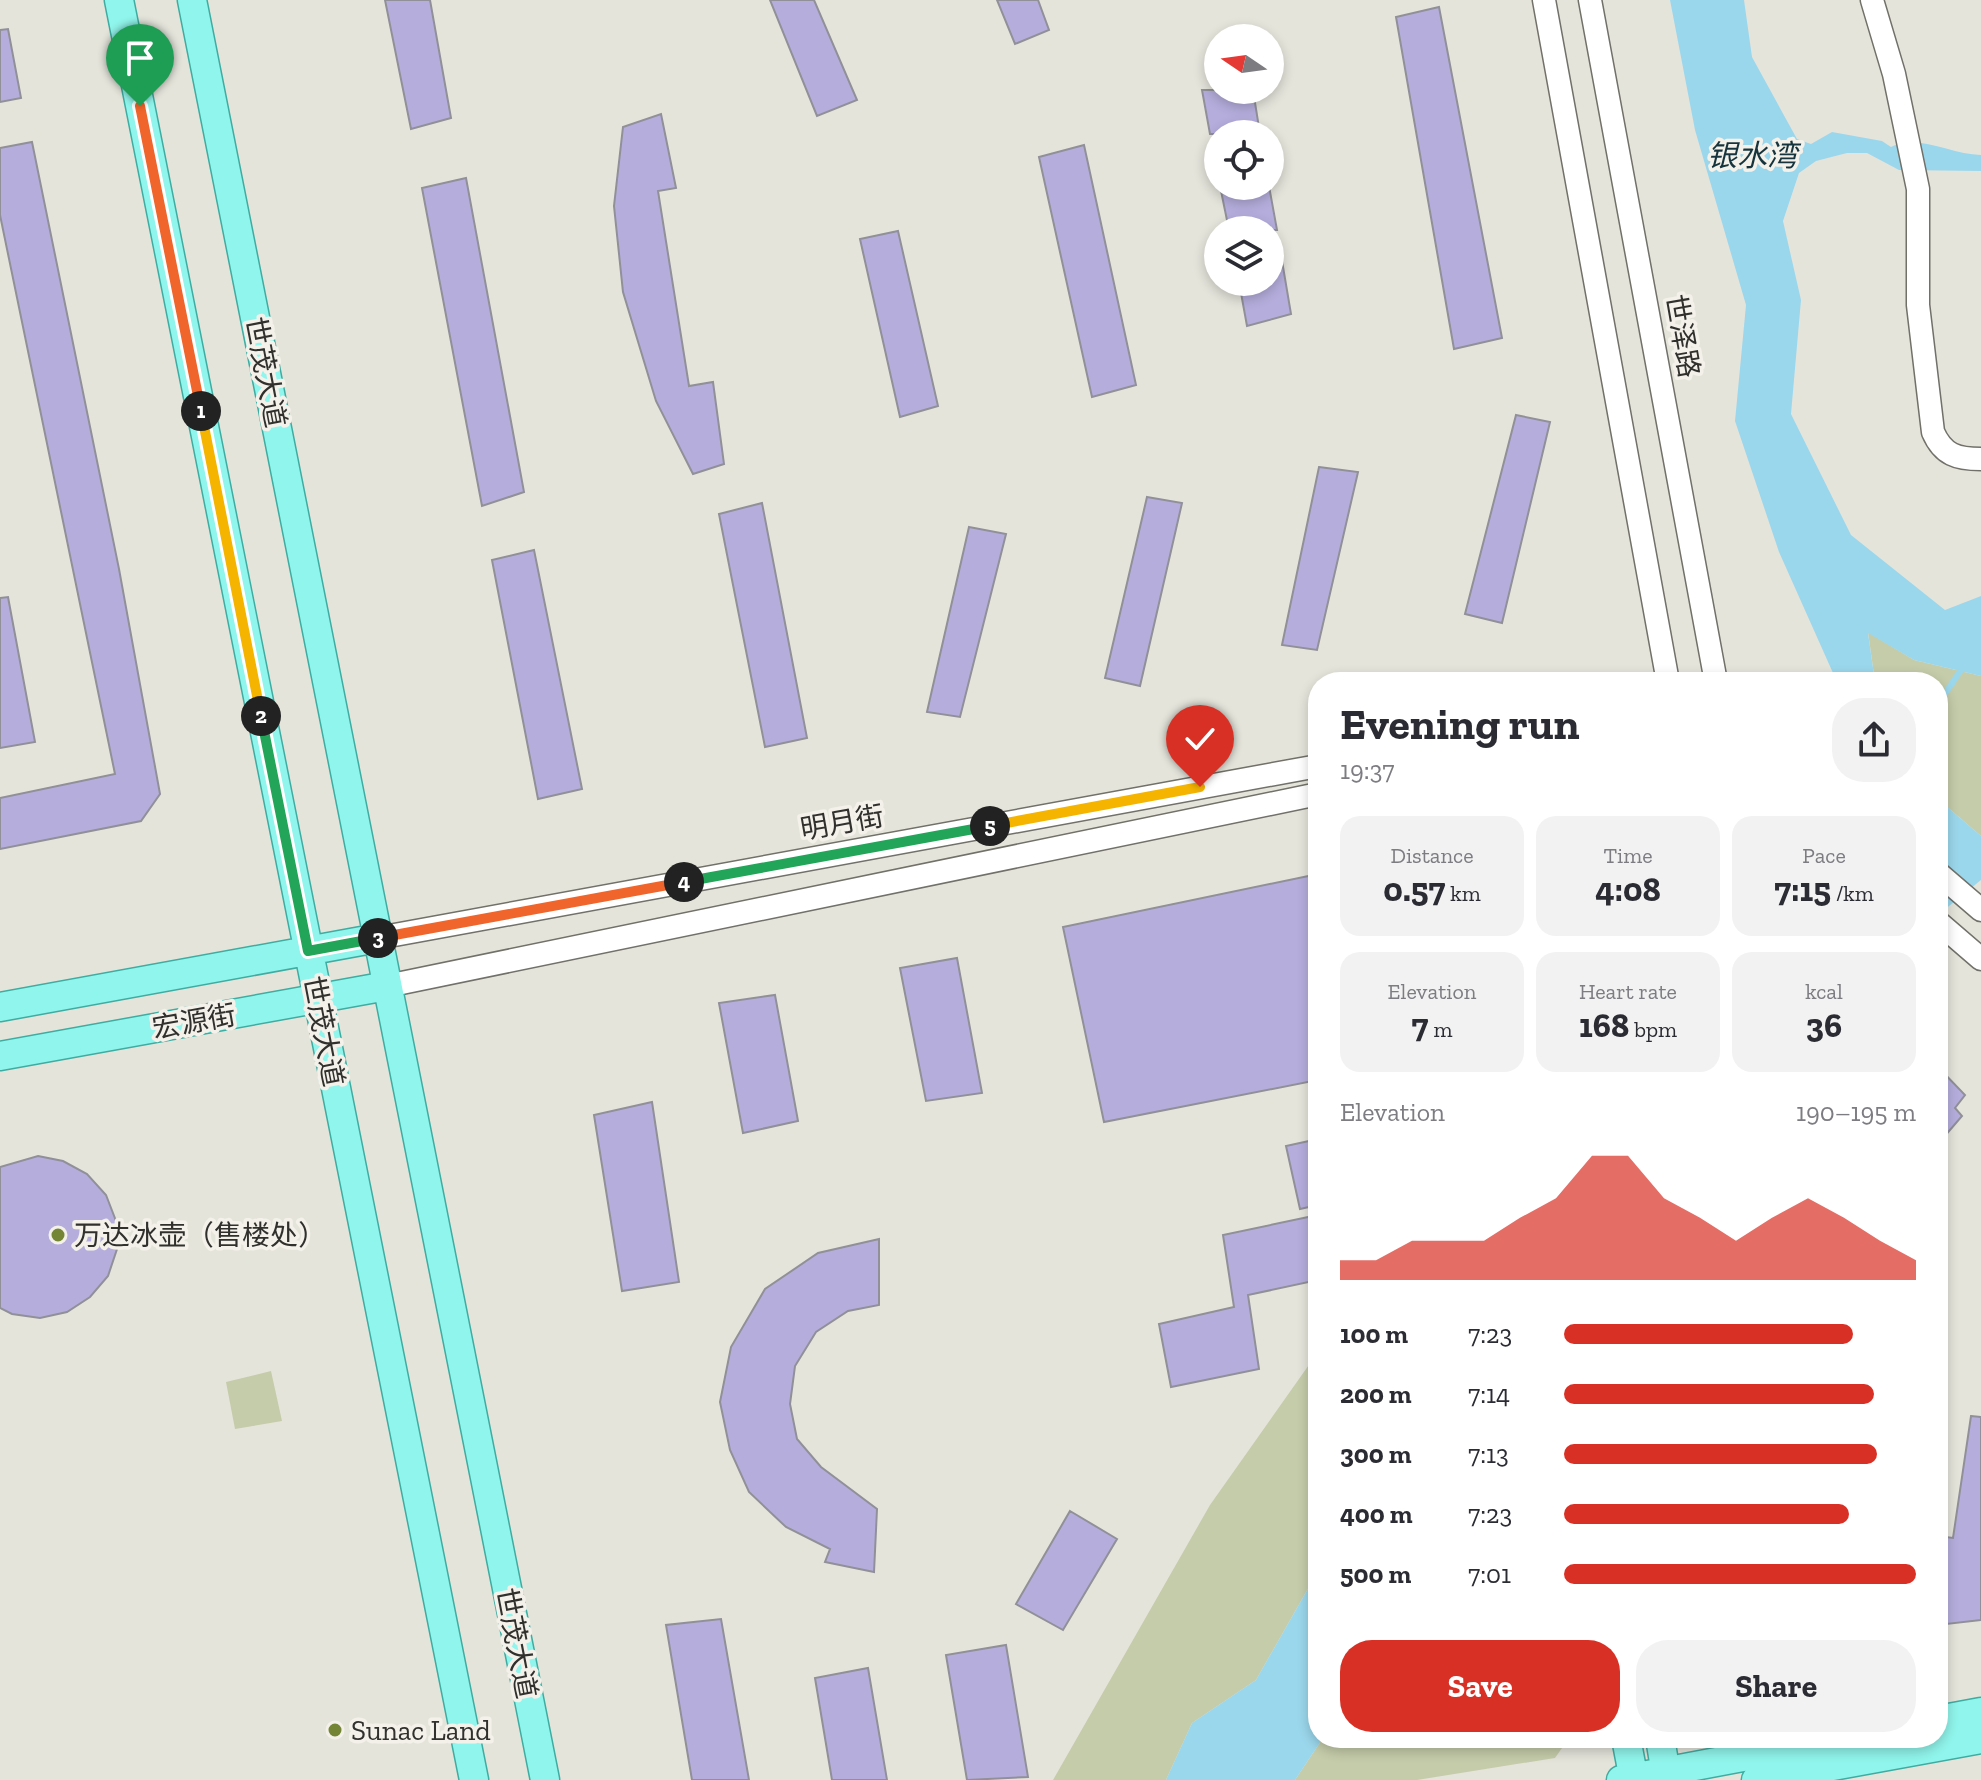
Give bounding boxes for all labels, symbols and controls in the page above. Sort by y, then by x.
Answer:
pin [106,24,174,106]
north arrow [1204,24,1284,104]
map controls [1204,24,1284,296]
icon: arrive [118,36,162,80]
button: locate [1204,120,1284,200]
water label: 银水湾 [1707,138,1802,174]
button: layers [1204,216,1284,296]
street label: 世泽路 [1659,292,1706,380]
street label: 世茂大道 [239,314,292,430]
pin: 1 [181,391,221,431]
text: 1 [197,397,205,424]
pin: 2 [241,696,281,736]
text: Evening run [1340,697,1580,750]
button: share [1832,698,1916,782]
text: 2 [255,702,267,729]
pin [1166,705,1234,787]
icon: check [1178,717,1222,761]
text: 19:37 [1340,754,1395,786]
street label: 明月街 [798,799,886,846]
pin: 5 [970,806,1010,846]
text: 5 [984,812,996,839]
text: Distance [1390,842,1474,869]
text: Time [1603,842,1653,869]
text: Pace [1802,842,1846,869]
pin: 4 [664,862,704,902]
text: 4 [678,868,690,895]
text: 0.57 [1383,869,1445,910]
text: 4:08 [1595,869,1661,910]
text: 7:15 [1774,869,1831,910]
text: km [1445,880,1481,907]
text: /km [1831,880,1874,907]
pin: 3 [358,918,398,958]
text: 3 [372,924,384,951]
street label: 世茂大道 [297,973,350,1089]
text: Elevation [1388,978,1476,1005]
text: Heart rate [1579,978,1677,1005]
text: kcal [1805,978,1843,1005]
street label: 宏源街 [150,998,238,1045]
text: 7 [1412,1005,1428,1046]
text: 168 [1579,1005,1629,1046]
text: 36 [1806,1005,1842,1046]
text: m [1428,1016,1452,1043]
text: bpm [1629,1016,1677,1043]
text: Elevation [1340,1096,1445,1128]
text: 190–195 m [1796,1096,1916,1128]
place label: 万达冰壶（售楼处） [74,1219,326,1252]
marker: 万达冰壶（售楼处） [49,1226,67,1244]
text: 100 m [1340,1318,1408,1350]
text: 7:23 [1468,1318,1512,1350]
text: 200 m [1340,1378,1412,1410]
text: 7:14 [1468,1378,1510,1410]
text: 300 m [1340,1438,1411,1470]
text: 7:13 [1468,1438,1509,1470]
text: 400 m [1340,1498,1412,1530]
text: 7:23 [1468,1498,1512,1530]
text: 500 m [1340,1558,1411,1590]
text: 7:01 [1468,1558,1511,1590]
street label: 世茂大道 [490,1585,543,1701]
button: Save [1340,1640,1620,1732]
button: Share [1636,1640,1916,1732]
place label: Sunac Land [351,1714,491,1747]
marker: Sunac Land [326,1721,344,1739]

